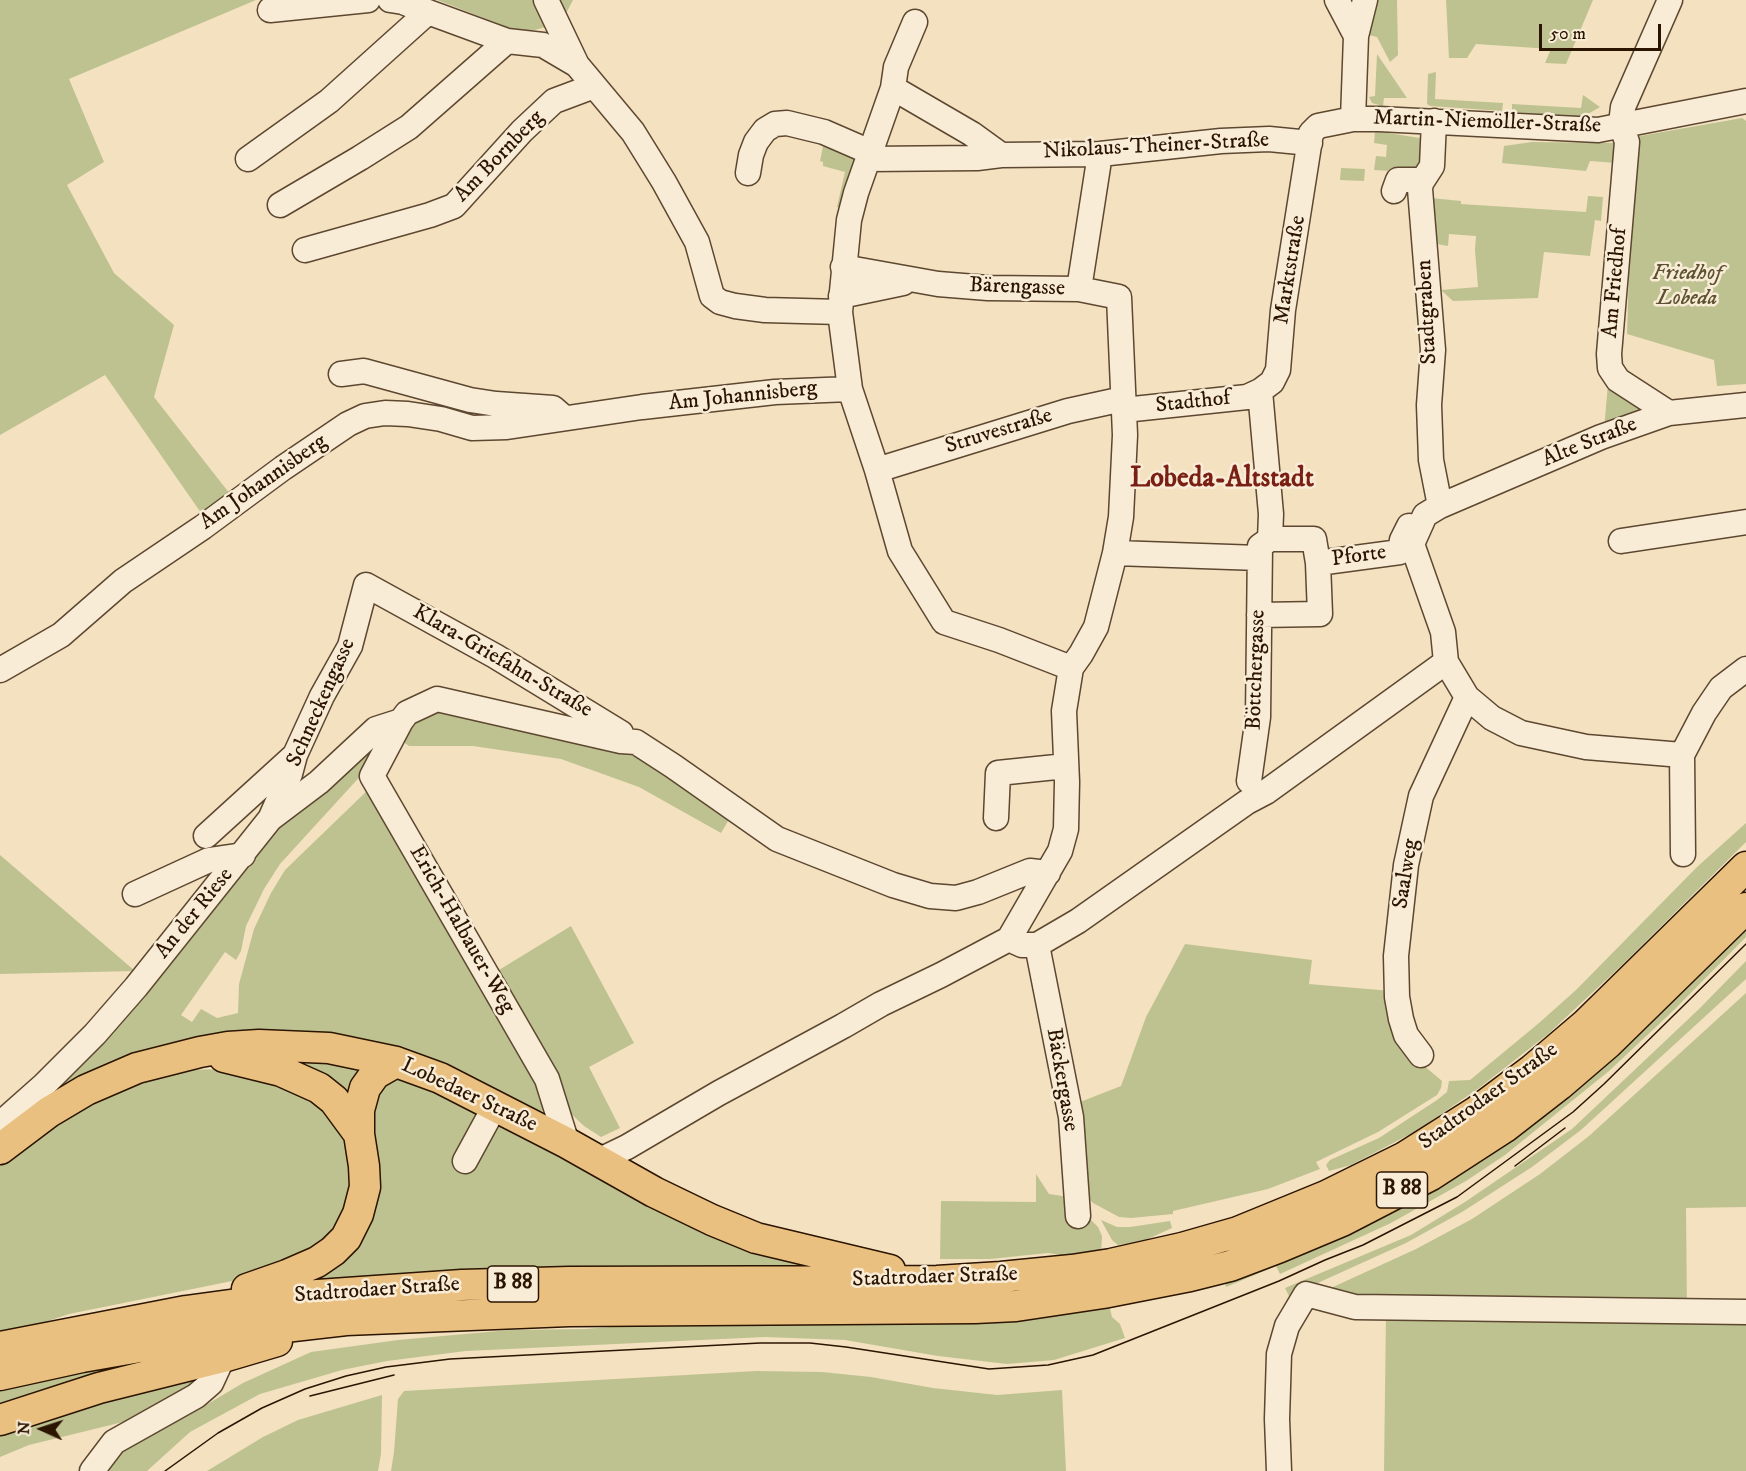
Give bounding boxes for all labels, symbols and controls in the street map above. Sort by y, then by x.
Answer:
scale bar [1542,12,1664,50]
text: 50 m [1550,23,1586,45]
street label: Am Bornberg [450,105,550,209]
street label: Martin-Niemöller-Straße [1373,106,1601,140]
street label: Nikolaus-Theiner-Straße [1042,128,1270,166]
street label: Marktstraße [1269,214,1313,326]
street label: Am Friedhof [1598,227,1634,339]
street label: Stadtgraben [1412,259,1444,365]
park label: Friedhof Lobeda [1652,261,1722,312]
street label: Bärengasse [969,273,1065,303]
street label: Am Johannisberg [667,376,819,418]
street label: Stadthof [1154,386,1232,420]
street label: Struvestraße [942,403,1056,461]
street label: Alte Straße [1539,412,1641,474]
street label: Am Johannisberg [195,429,333,537]
district label: Lobeda-Altstadt [1130,463,1314,497]
street label: Pforte [1330,540,1388,574]
street label: Klara-Griefahn-Straße [407,600,597,724]
street label: Böttchergasse [1242,609,1272,731]
street label: Schneckengasse [282,635,362,771]
street label: Saalweg [1388,837,1426,911]
street label: Erich-Halbauer-Weg [402,841,520,1019]
street label: An der Riese [150,863,240,965]
street label: Bäckergasse [1039,1026,1083,1134]
street label: Stadtrodaer Straße [1414,1038,1564,1156]
street label: Lobedaer Straße [397,1053,541,1139]
road number: B 88 [1376,1172,1428,1208]
street label: Stadtrodaer Straße [852,1262,1018,1294]
road number: B 88 [488,1266,538,1302]
street label: Stadtrodaer Straße [293,1272,461,1310]
north arrow [12,1399,72,1459]
text: N [14,1421,34,1435]

